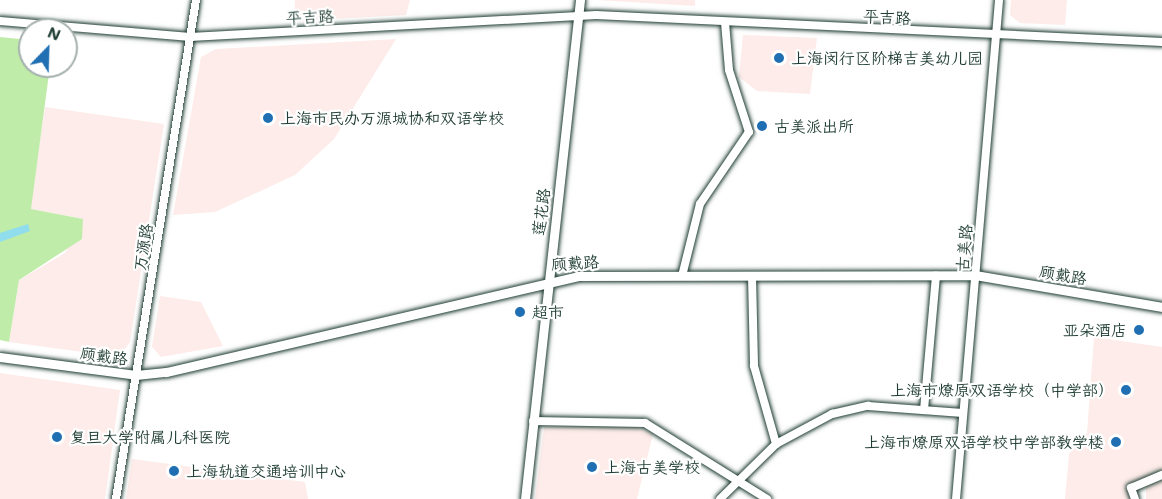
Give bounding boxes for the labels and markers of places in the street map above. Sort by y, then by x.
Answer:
place label: 上海闵行区阶梯吉美幼儿园 [791,48,983,68]
marker: 上海闵行区阶梯吉美幼儿园 [772,51,786,65]
place label: 上海市民办万源城协和双语学校 [280,108,504,128]
marker: 上海市民办万源城协和双语学校 [261,111,275,125]
place label: 古美派出所 [774,116,854,136]
marker: 古美派出所 [755,119,769,133]
place label: 超市 [532,302,564,322]
marker: 超市 [513,305,527,319]
place label: 亚朵酒店 [1063,320,1127,340]
marker: 亚朵酒店 [1132,323,1146,337]
place label: 上海市燎原双语学校（中学部） [890,380,1114,400]
marker: 上海市燎原双语学校（中学部） [1119,383,1133,397]
place label: 复旦大学附属儿科医院 [70,427,230,447]
marker: 复旦大学附属儿科医院 [48,428,66,446]
place label: 上海市燎原双语学校中学部教学楼 [864,432,1104,452]
marker: 上海市燎原双语学校中学部教学楼 [1109,435,1123,449]
place label: 上海古美学校 [604,457,700,477]
marker: 上海古美学校 [585,460,599,474]
place label: 上海轨道交通培训中心 [186,461,346,481]
marker: 上海轨道交通培训中心 [167,464,181,478]

